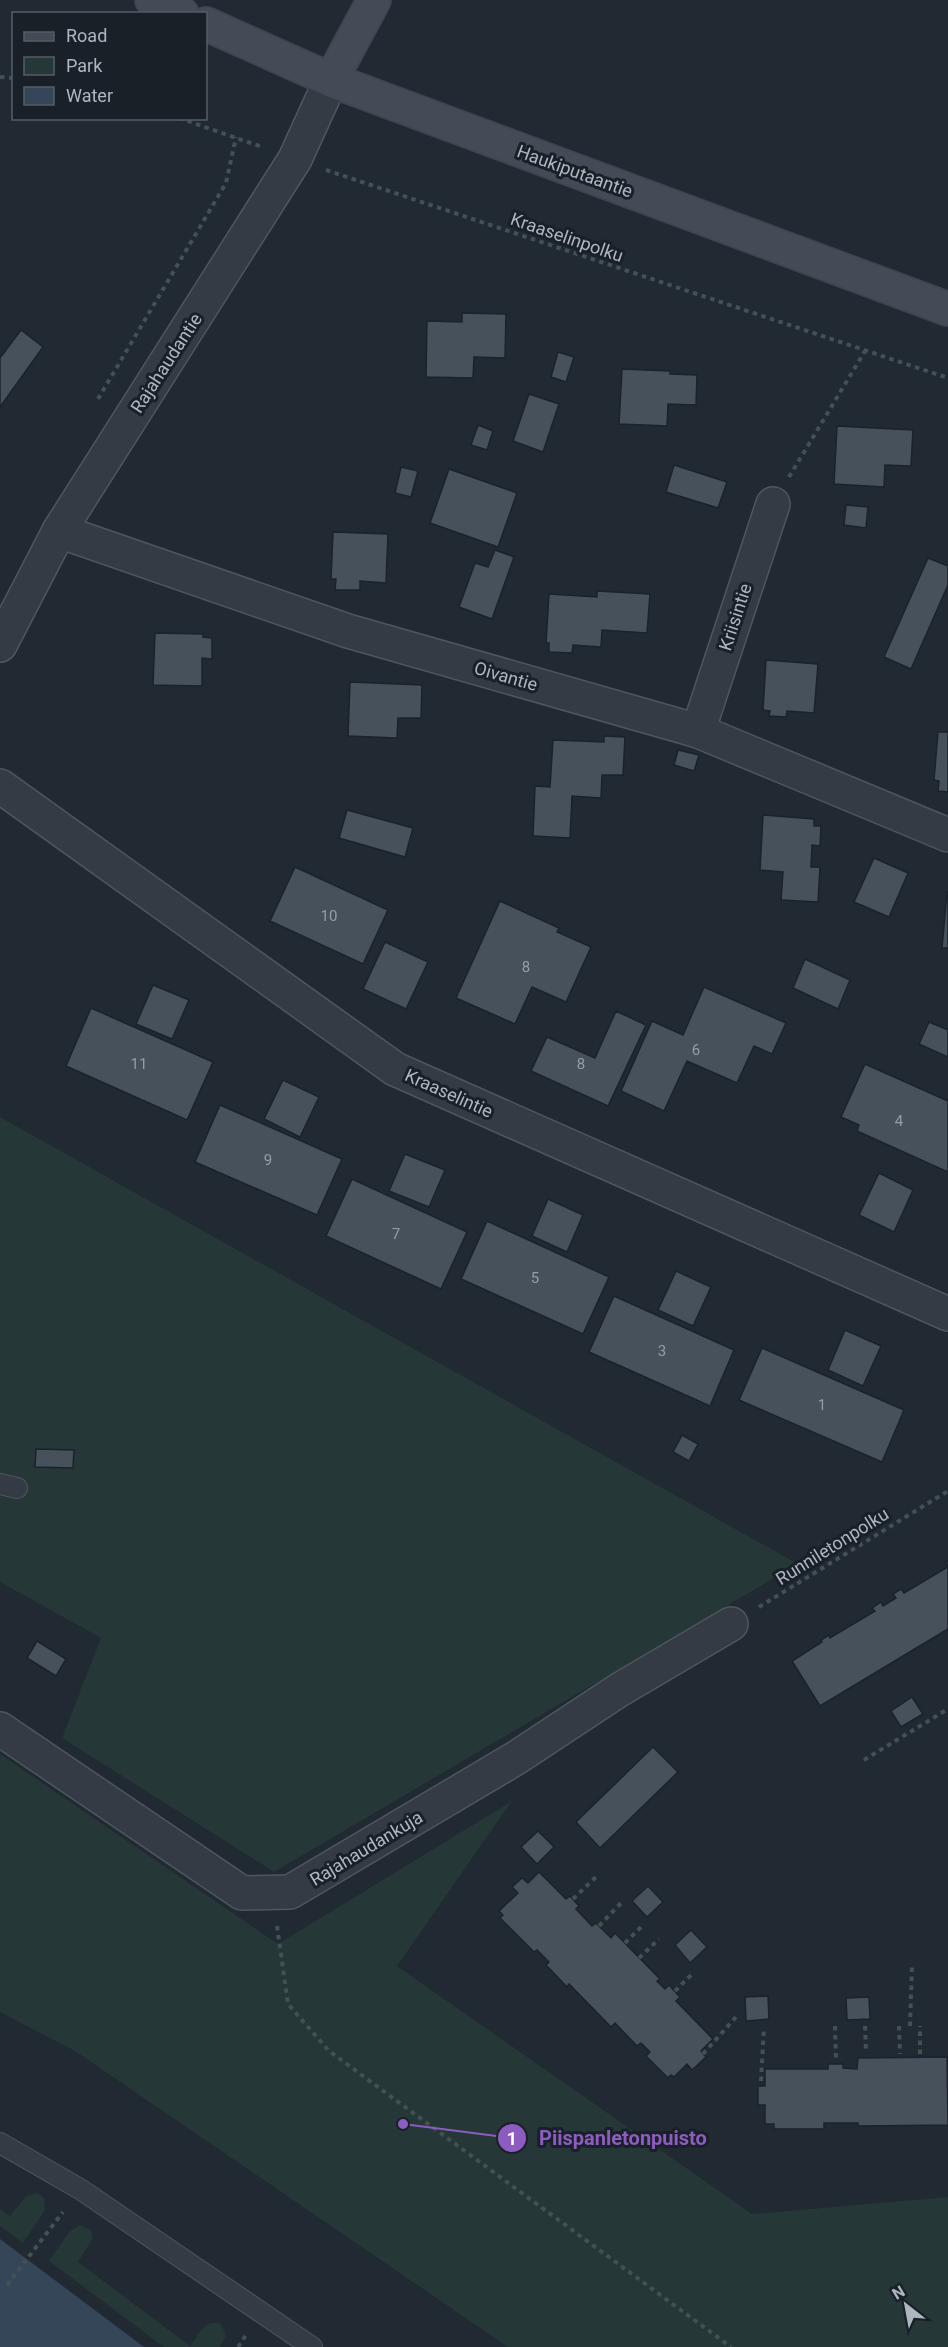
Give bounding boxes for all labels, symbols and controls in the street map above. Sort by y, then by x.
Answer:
legend [12,12,207,120]
text: Road [66,25,107,46]
text: Park [66,55,103,76]
text: Water [66,85,113,106]
street label: Haukiputaantie [514,140,636,202]
street label: Kraaselinpolku [508,208,626,266]
street label: Rajahaudantie [126,309,206,417]
street label: Kriisintie [714,581,756,653]
street label: Oivantie [472,657,540,695]
house number: 10 [321,907,337,925]
house number: 8 [522,958,530,976]
house number: 6 [692,1041,700,1059]
house number: 11 [131,1055,147,1073]
house number: 8 [577,1055,585,1073]
street label: Kraaselintie [402,1064,496,1122]
house number: 4 [895,1112,904,1130]
house number: 9 [264,1151,272,1169]
house number: 7 [392,1225,400,1243]
house number: 5 [531,1269,539,1287]
house number: 3 [658,1342,666,1360]
house number: 1 [818,1396,826,1414]
street label: Runniletonpolku [772,1503,892,1589]
street label: Rajahaudankuja [306,1806,426,1890]
callout: Piispanletonpuisto [497,2119,719,2157]
text: Piispanletonpuisto [539,2126,707,2150]
text: 1 [507,2128,517,2149]
north arrow [876,2275,936,2335]
text: N [889,2282,908,2304]

